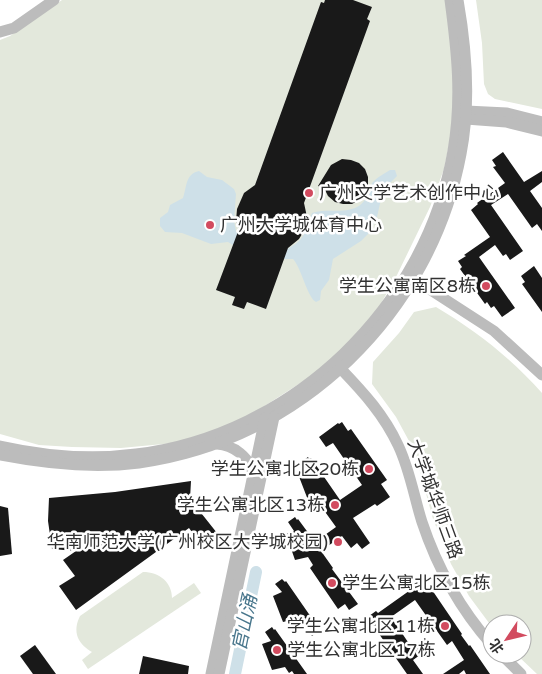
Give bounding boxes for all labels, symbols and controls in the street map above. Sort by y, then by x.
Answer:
place label: 广州文学艺术创作中心 [319,182,499,204]
marker: 广州文学艺术创作中心 [303,187,315,199]
place label: 广州大学城体育中心 [220,214,382,236]
marker: 广州大学城体育中心 [204,219,216,231]
place label: 学生公寓南区8栋 [339,275,476,297]
marker: 学生公寓南区8栋 [480,280,492,292]
street label: 大学城华师三路 [403,436,467,562]
place label: 学生公寓北区20栋 [210,458,359,480]
marker: 学生公寓北区20栋 [363,463,375,475]
place label: 学生公寓北区13栋 [176,494,325,516]
marker: 学生公寓北区13栋 [329,499,341,511]
place label: 华南师范大学(广州校区大学城校园) [47,531,328,553]
marker: 华南师范大学(广州校区大学城校园) [332,536,344,548]
place label: 学生公寓北区15栋 [342,572,491,594]
marker: 学生公寓北区15栋 [326,577,338,589]
water label: 官山涌 [228,591,262,653]
north arrow [482,614,532,664]
place label: 学生公寓北区11栋 [286,615,435,637]
marker: 学生公寓北区11栋 [439,620,451,632]
text: 北 [486,636,508,657]
place label: 学生公寓北区17栋 [287,639,436,661]
marker: 学生公寓北区17栋 [271,644,283,656]

